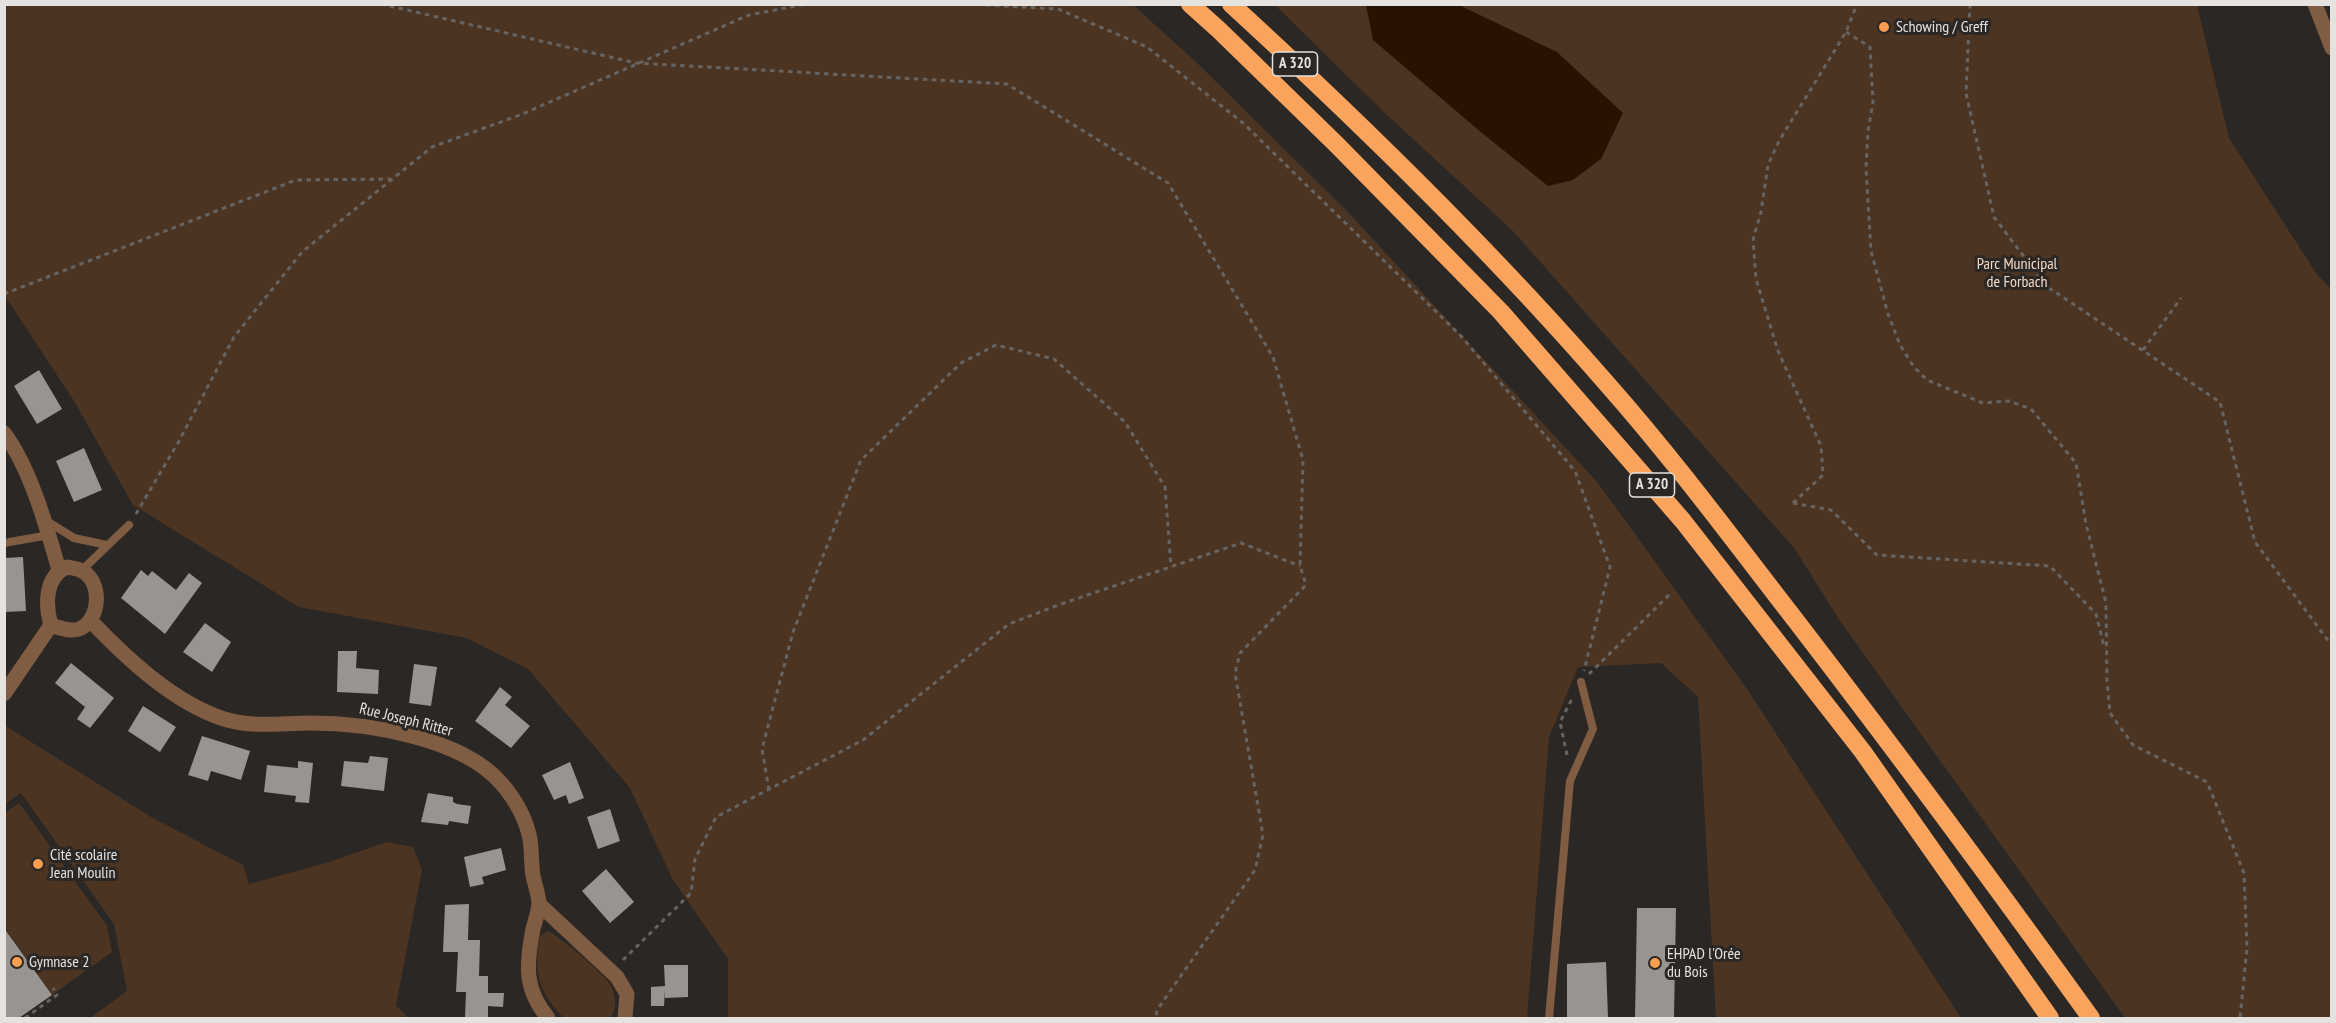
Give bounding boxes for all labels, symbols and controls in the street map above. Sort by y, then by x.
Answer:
place label: Schowing / Greff [1896,17,1988,37]
marker: Schowing / Greff [1877,20,1891,34]
road number: A 320 [1272,52,1318,76]
park label: Parc Municipal de Forbach [1977,254,2057,292]
road number: A 320 [1630,473,1674,497]
street label: Rue Joseph Ritter [357,699,455,741]
place label: Cité scolaire Jean Moulin [50,845,117,883]
marker: Cité scolaire Jean Moulin [31,857,45,871]
place label: EHPAD l'Orée du Bois [1667,944,1741,982]
place label: Gymnase 2 [29,952,89,972]
marker: Gymnase 2 [10,955,24,969]
marker: EHPAD l'Orée du Bois [1648,956,1662,970]

